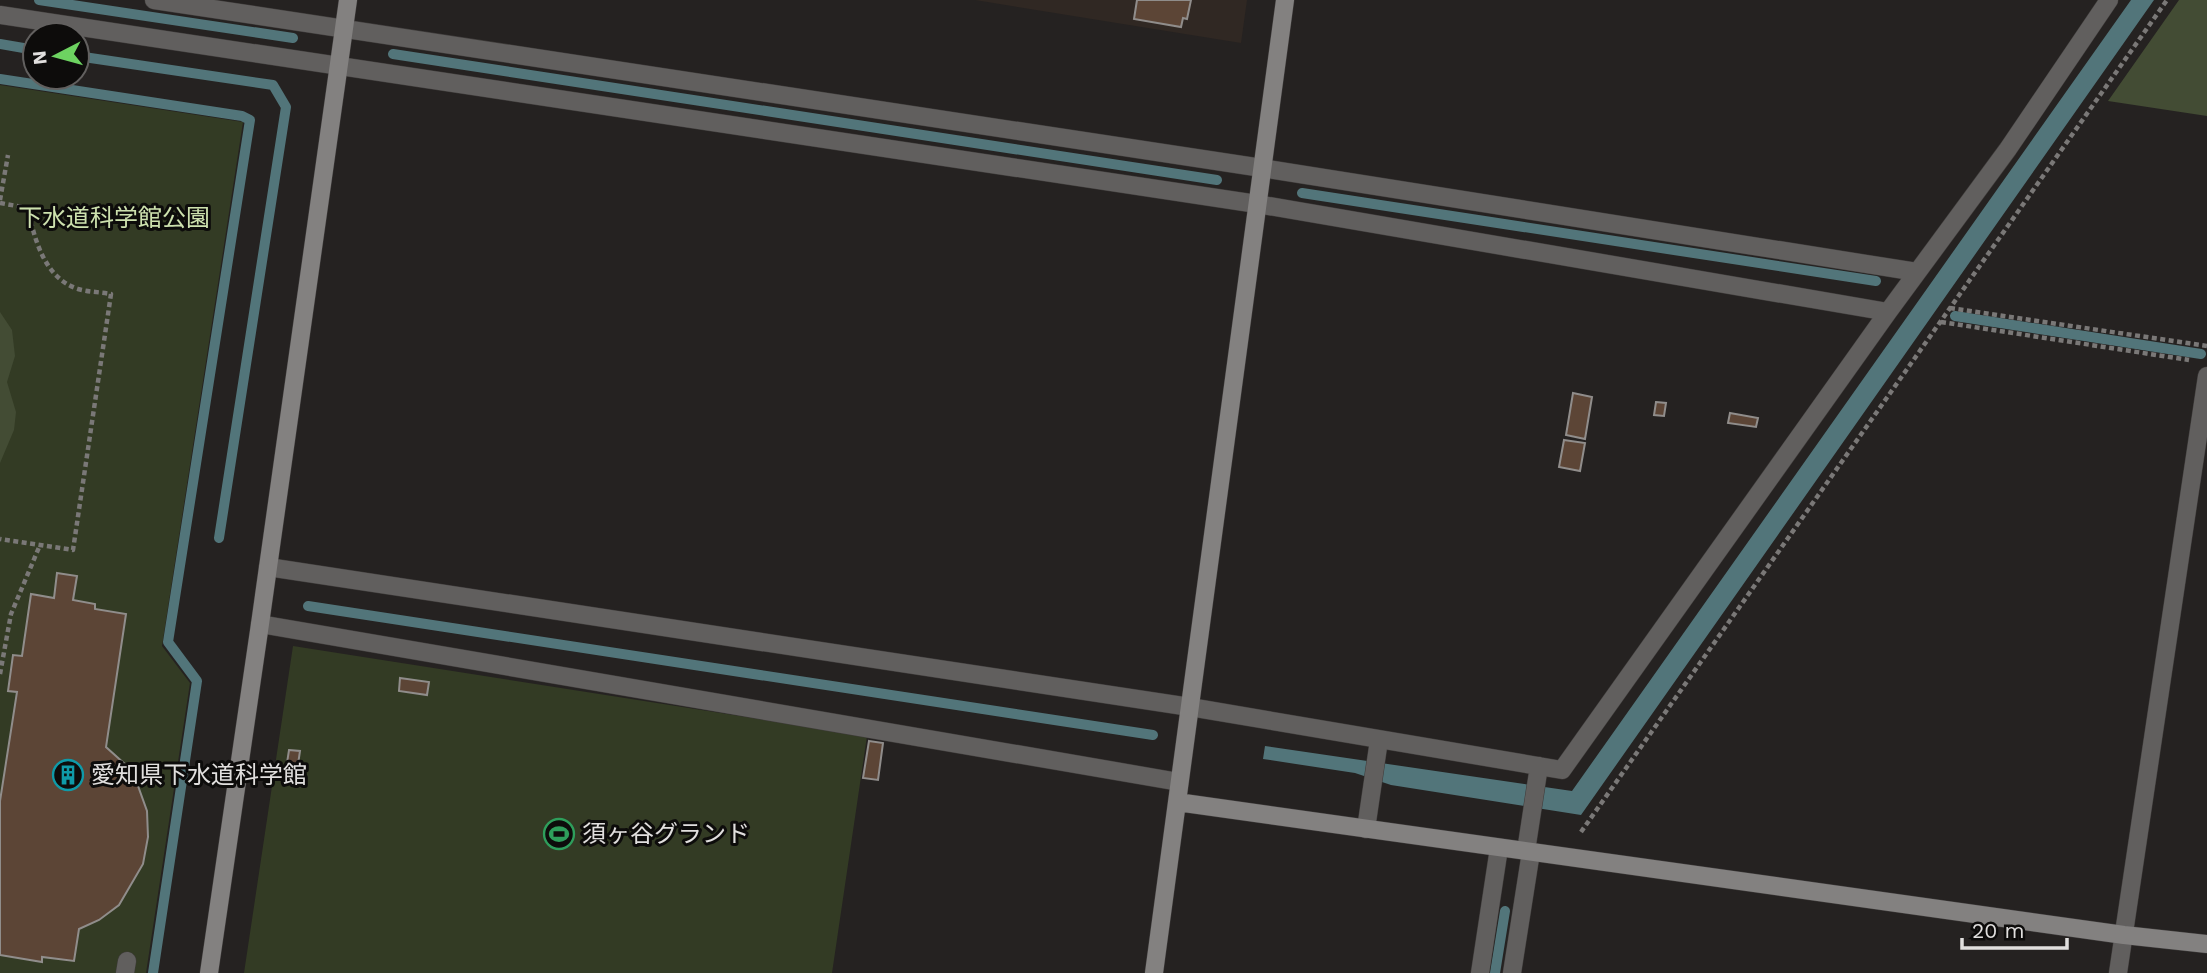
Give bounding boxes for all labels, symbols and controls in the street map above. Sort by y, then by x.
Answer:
north arrow [21,21,91,91]
text: N [27,50,52,66]
park label: 下水道科学館公園 [18,204,210,232]
building icon: 愛知県下水道科学館 [51,758,85,792]
place label: 愛知県下水道科学館 [91,761,307,789]
sports icon: 須ヶ谷グランド [542,817,576,851]
place label: 須ヶ谷グランド [582,820,750,848]
scale bar [1962,906,2067,950]
text: 20 m [1972,918,2024,943]

